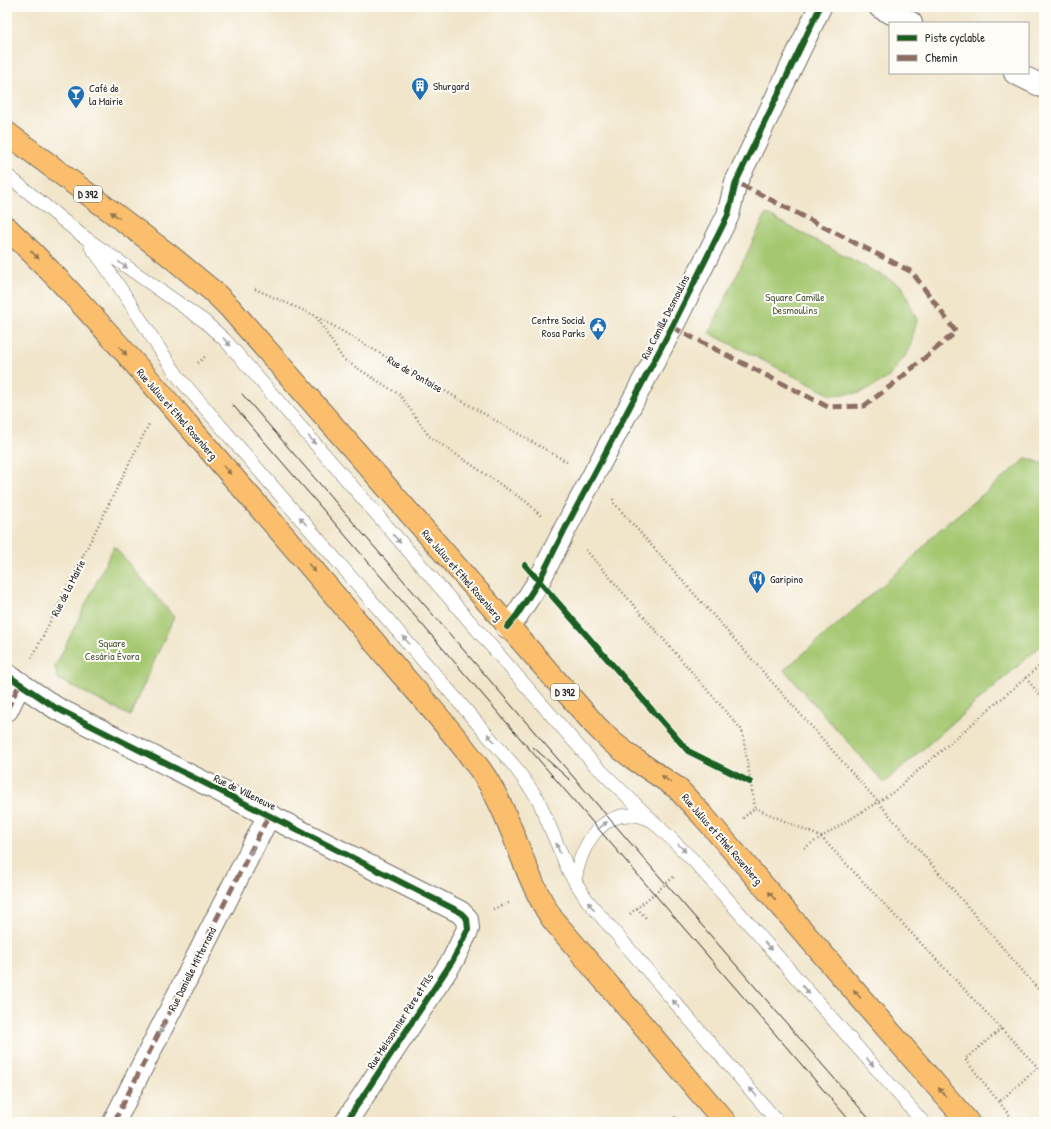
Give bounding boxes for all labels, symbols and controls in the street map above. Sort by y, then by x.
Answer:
legend [889,22,1029,74]
text: Piste cyclable [925,29,985,46]
text: Chemin [925,49,958,66]
building icon: Shurgard [410,76,430,101]
place label: Shurgard [433,79,470,93]
place label: Café de la Mairie [89,81,124,108]
bar icon: Café de la Mairie [66,84,86,109]
road number: D 392 [74,186,102,202]
one-way arrow [110,211,121,219]
one-way arrow [30,250,40,260]
one-way arrow [117,261,128,269]
street label: Rue Camille Desmoulins [638,272,692,362]
park label: Square Camille Desmoulins [765,290,825,317]
place label: Centre Social Rosa Parks [531,313,585,340]
public building icon: Centre Social Rosa Parks [588,316,608,341]
one-way arrow [222,337,231,348]
one-way arrow [118,346,127,356]
street label: Rue de Pontoise [385,353,446,396]
street label: Rue Julius et Ethel Rosenberg [134,366,220,463]
one-way arrow [307,436,316,445]
one-way arrow [222,465,231,476]
one-way arrow [298,516,307,526]
street label: Rue Julius et Ethel Rosenberg [419,527,505,624]
one-way arrow [392,534,401,543]
street label: Rue de la Mairie [48,557,89,619]
one-way arrow [307,563,316,574]
restaurant icon: Garipino [747,569,767,594]
place label: Garipino [770,572,803,586]
one-way arrow [402,635,411,645]
park label: Square Cesária Évora [85,636,140,663]
road number: D 392 [551,684,579,700]
one-way arrow [487,733,496,743]
street label: Rue de Villeneuve [211,771,279,813]
one-way arrow [660,775,671,784]
street label: Rue Julius et Ethel Rosenberg [679,791,765,888]
one-way arrow [598,821,609,829]
one-way arrow [555,842,561,854]
one-way arrow [677,843,687,853]
one-way arrow [249,845,255,856]
one-way arrow [768,890,777,901]
one-way arrow [587,900,596,911]
street label: Rue Danielle Mitterrand [165,924,220,1013]
one-way arrow [763,941,772,952]
street label: Rue Meissonnier Père et Fils [364,970,436,1072]
one-way arrow [801,985,811,995]
one-way arrow [853,989,862,999]
one-way arrow [672,999,681,1009]
one-way arrow [159,1023,165,1034]
one-way arrow [865,1056,874,1067]
one-way arrow [749,1087,758,1098]
one-way arrow [938,1087,947,1098]

